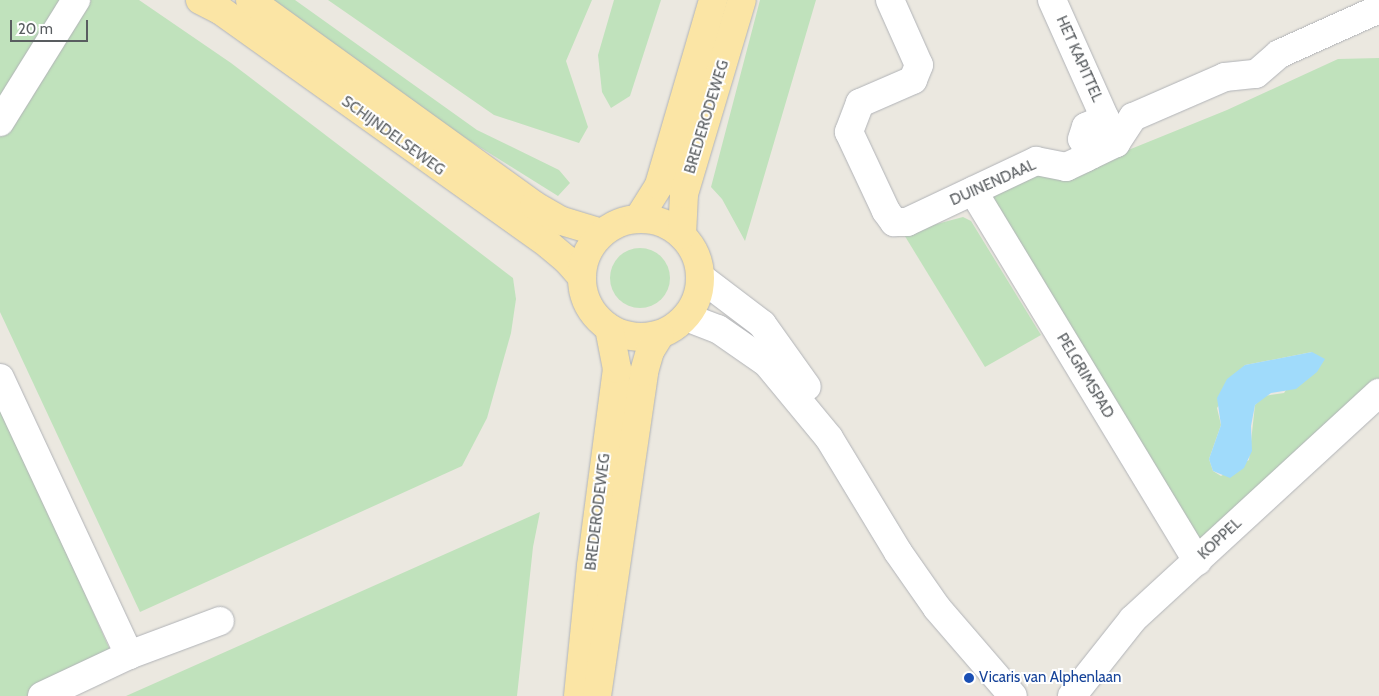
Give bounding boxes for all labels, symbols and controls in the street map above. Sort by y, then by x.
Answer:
scale bar [12,10,90,42]
street label: HET KAPITTEL [1052,13,1106,105]
text: 20 m [18,20,53,38]
street label: BREDERODEWEG [681,58,733,176]
street label: SCHIJNDELSEWEG [338,93,448,179]
street label: DUINENDAAL [947,156,1039,210]
street label: PELGRIMSPAD [1053,330,1117,422]
street label: BREDERODEWEG [582,452,614,572]
street label: KOPPEL [1195,514,1245,564]
place label: Vicaris van Alphenlaan [979,669,1121,687]
marker: Vicaris van Alphenlaan [963,672,975,684]

